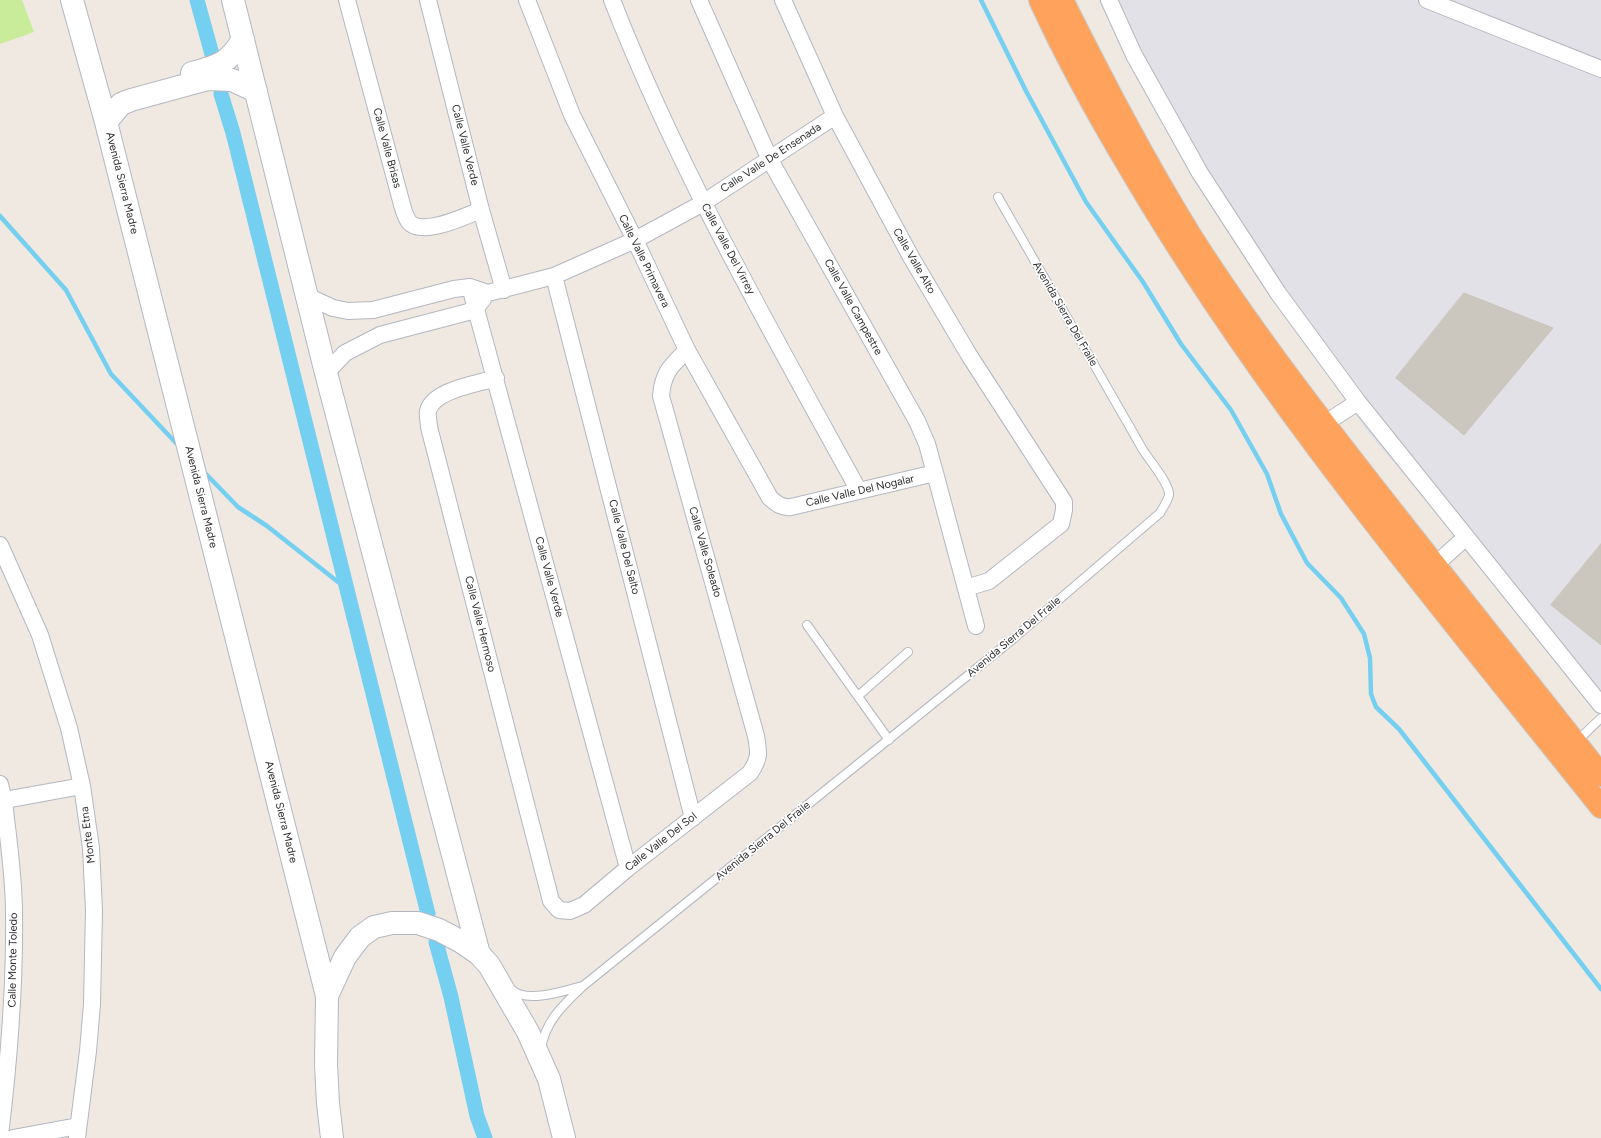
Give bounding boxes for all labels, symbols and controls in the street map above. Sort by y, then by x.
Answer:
street label: Calle Valle Verde [449,103,481,187]
street label: Calle Valle Brisas [370,107,404,189]
street label: Calle Valle De Ensenada [718,121,824,195]
street label: Avenida Sierra Madre [103,131,141,235]
street label: Calle Valle Del Virrey [698,201,758,297]
street label: Calle Valle Primavera [616,212,672,310]
street label: Calle Valle Alto [890,226,938,296]
street label: Calle Valle Campestre [821,257,885,357]
street label: Avenida Sierra Del Fraile [1030,259,1100,369]
street label: Avenida Sierra Madre [182,445,220,549]
street label: Calle Valle Del Nogalar [804,472,916,510]
street label: Calle Valle Del Salto [606,498,642,596]
street label: Calle Valle Soleado [686,505,724,599]
street label: Calle Valle Verde [532,535,566,619]
street label: Calle Valle Hermoso [462,575,498,673]
street label: Avenida Sierra Del Fraile [964,594,1064,680]
street label: Avenida Sierra Madre [262,760,300,864]
street label: Avenida Sierra Del Fraile [713,799,813,883]
street label: Monte Etna [78,806,98,864]
street label: Calle Valle Del Sol [622,810,700,874]
street label: Calle Monte Toledo [6,912,20,1008]

